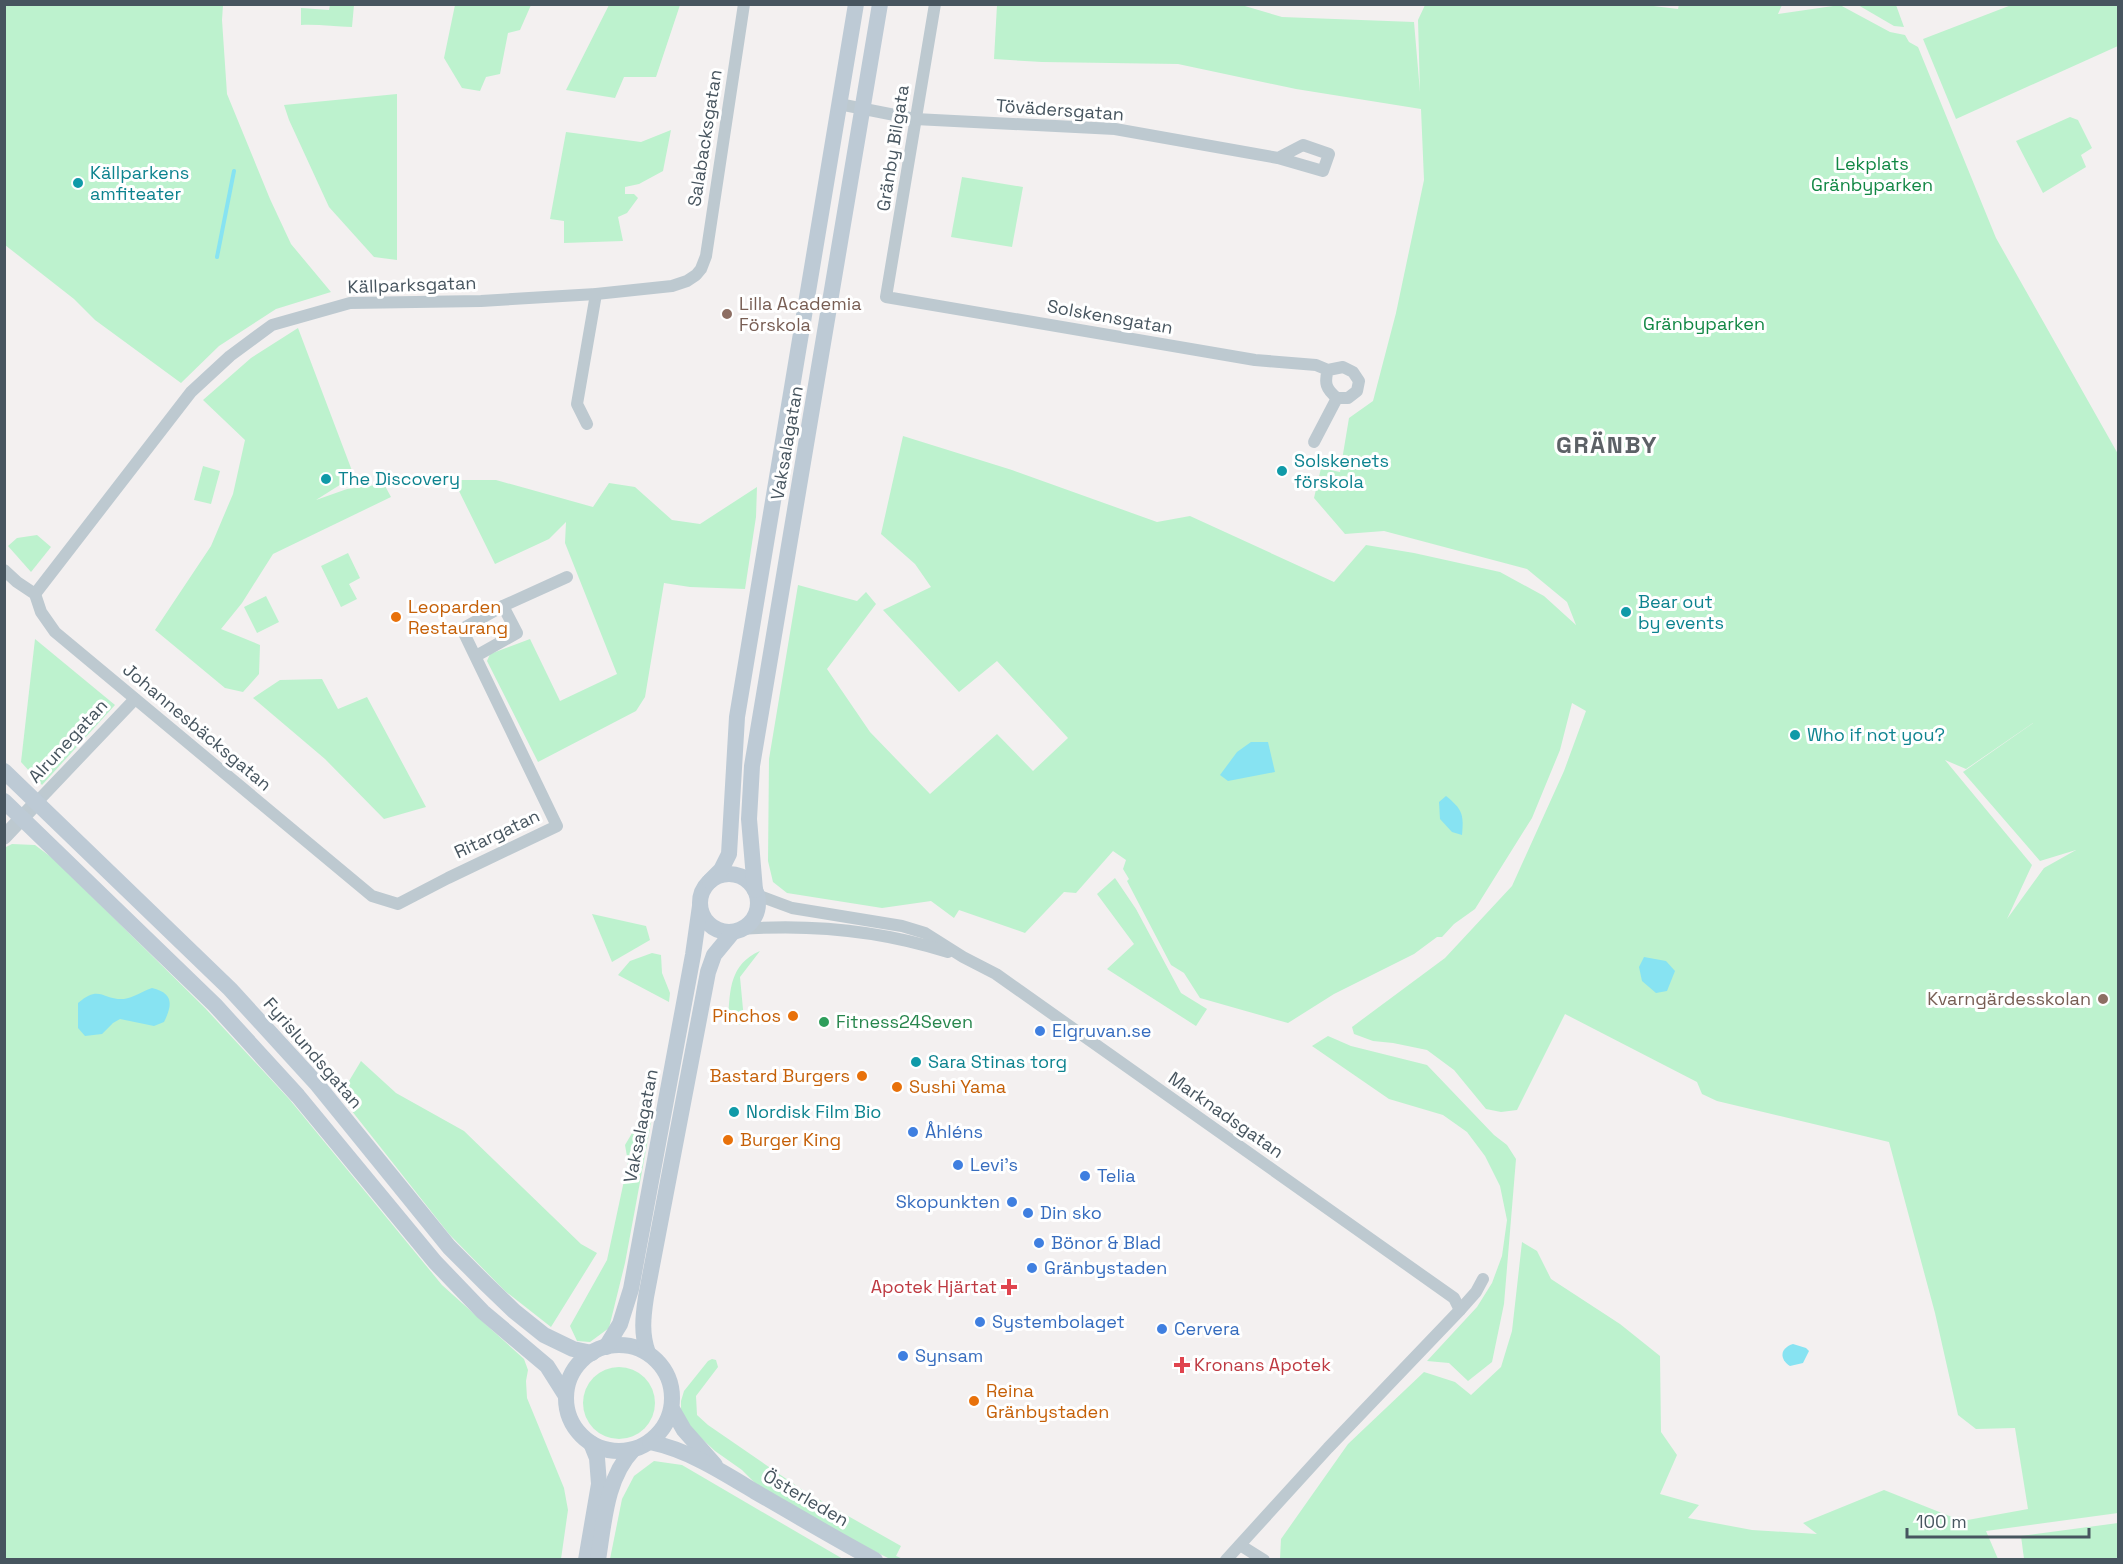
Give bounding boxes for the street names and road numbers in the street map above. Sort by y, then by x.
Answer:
street label: Salabacksgatan [682,68,727,208]
street label: Gränby Bilgata [871,83,914,213]
street label: Tövädersgatan [995,94,1125,125]
street label: Källparksgatan [347,271,477,298]
street label: Solskensgatan [1045,294,1175,339]
street label: Vaksalagatan [765,384,808,502]
street label: Johannesbäcksgatan [118,658,276,796]
street label: Alrunegatan [23,694,112,787]
street label: Ritargatan [450,804,543,863]
street label: Fyrislundsgatan [259,992,368,1113]
street label: Marknadsgatan [1164,1066,1288,1163]
street label: Vaksalagatan [618,1067,663,1185]
street label: Österleden [759,1464,853,1531]

